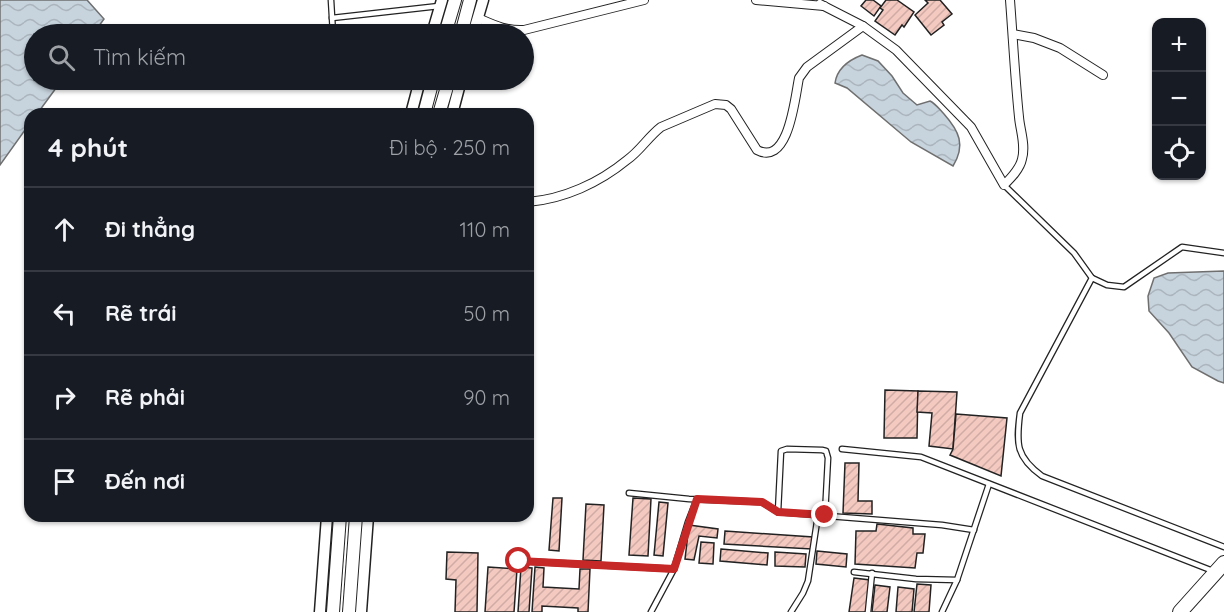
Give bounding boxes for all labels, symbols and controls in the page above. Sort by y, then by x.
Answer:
map controls [1152,18,1206,180]
button: + [1152,18,1206,72]
search box [24,24,534,90]
icon: search [45,41,78,74]
text: Tìm kiếm [93,43,186,71]
button: − [1152,72,1206,126]
button: locate [1152,126,1206,180]
text: 4 phút [48,131,128,164]
text: Đi bộ · 250 m [389,135,510,160]
icon: ahead [48,213,81,246]
text: Đi thẳng [105,215,195,243]
text: 110 m [460,217,510,242]
icon: left [48,297,81,330]
text: Rẽ trái [105,299,176,327]
text: 50 m [464,301,510,326]
icon: right [48,381,81,414]
text: Rẽ phải [105,383,185,411]
text: 90 m [463,385,510,410]
icon: arrive [48,465,81,498]
text: Đến nơi [105,467,185,495]
route end [811,501,837,527]
route start [505,547,531,573]

